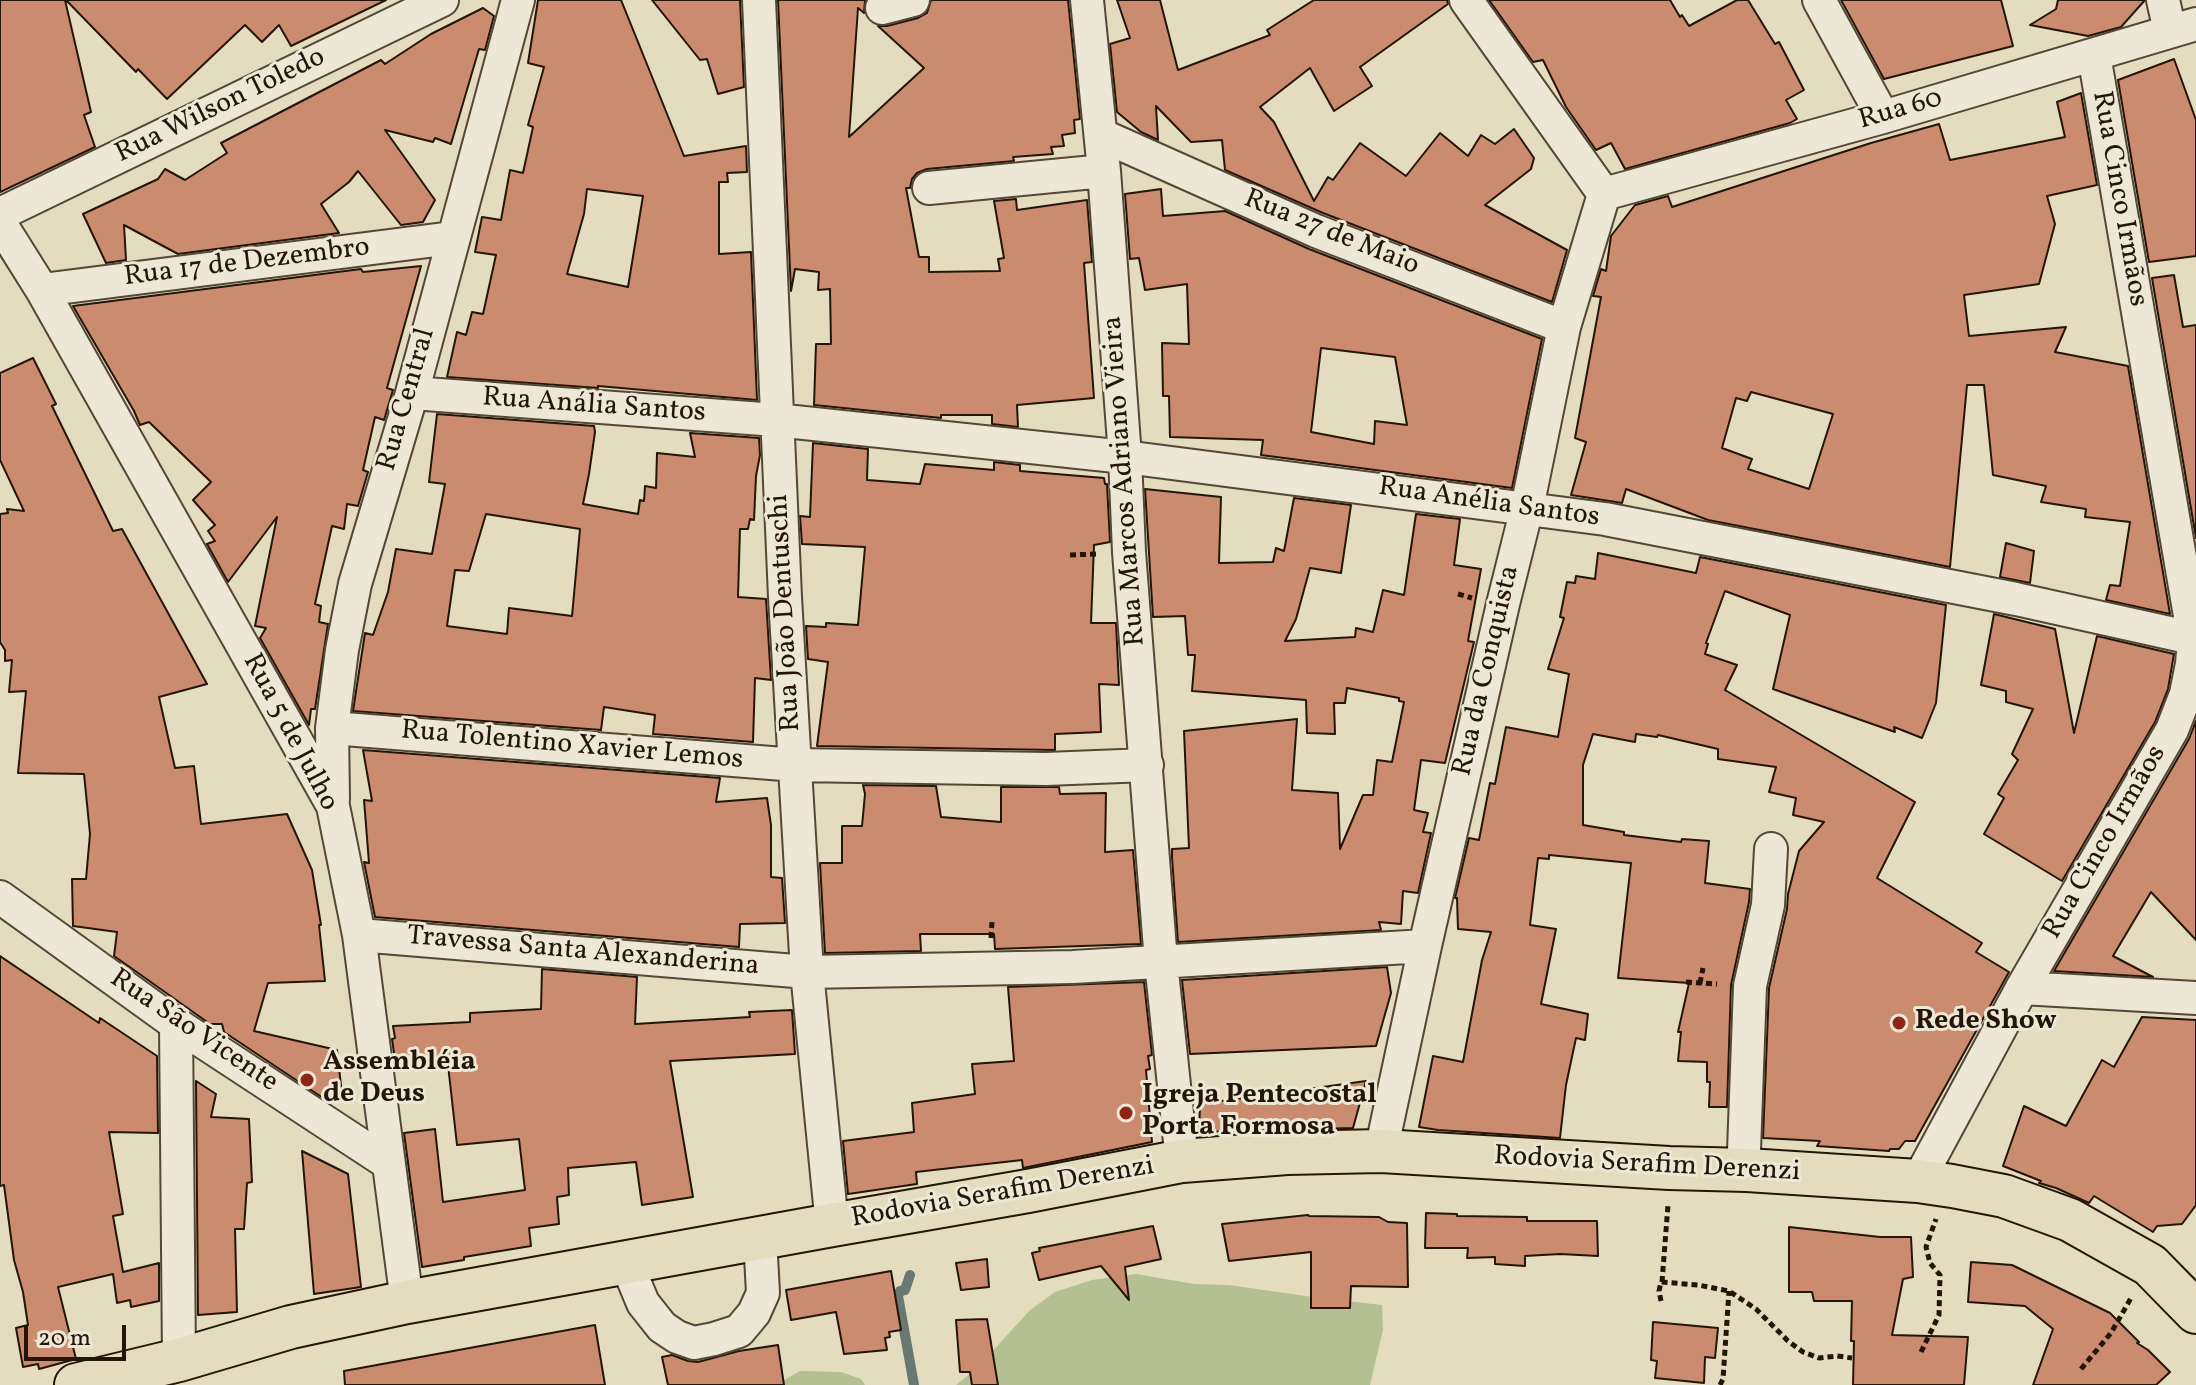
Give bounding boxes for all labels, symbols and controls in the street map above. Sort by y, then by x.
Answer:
street label: Rua Wilson Toledo [111,42,331,172]
street label: Rua 60 [1855,83,1947,139]
street label: Rua Cinco Irmãos [2083,89,2153,309]
street label: Rua 27 de Maio [1238,184,1424,284]
street label: Rua 17 de Dezembro [122,232,372,296]
street label: Rua Marcos Adriano Vieira [1098,315,1154,647]
street label: Rua Central [372,325,444,475]
street label: Rua Anália Santos [481,382,707,432]
street label: Rua Anélia Santos [1376,472,1602,536]
street label: Rua João Dentuschi [764,493,810,733]
street label: Rua da Conquista [1447,562,1529,780]
street label: Rua 5 de Julho [234,649,344,817]
street label: Rua Tolentino Xavier Lemos [399,715,745,779]
street label: Rua Cinco Irmãos [2037,740,2175,946]
street label: Travessa Santa Alexanderina [406,921,760,985]
street label: Rua São Vicente [102,963,284,1101]
place label: Rede Show [1915,1006,2056,1040]
marker: Rede Show [1890,1014,1908,1032]
place label: Assembléia de Deus [323,1047,476,1113]
marker: Assembléia de Deus [298,1071,316,1089]
place label: Igreja Pentecostal Porta Formosa [1142,1080,1377,1146]
marker: Igreja Pentecostal Porta Formosa [1117,1104,1135,1122]
street label: Rodovia Serafim Derenzi [1493,1141,1801,1191]
street label: Rodovia Serafim Derenzi [849,1151,1157,1237]
scale bar [28,1309,130,1359]
text: 20 m [38,1322,91,1356]

